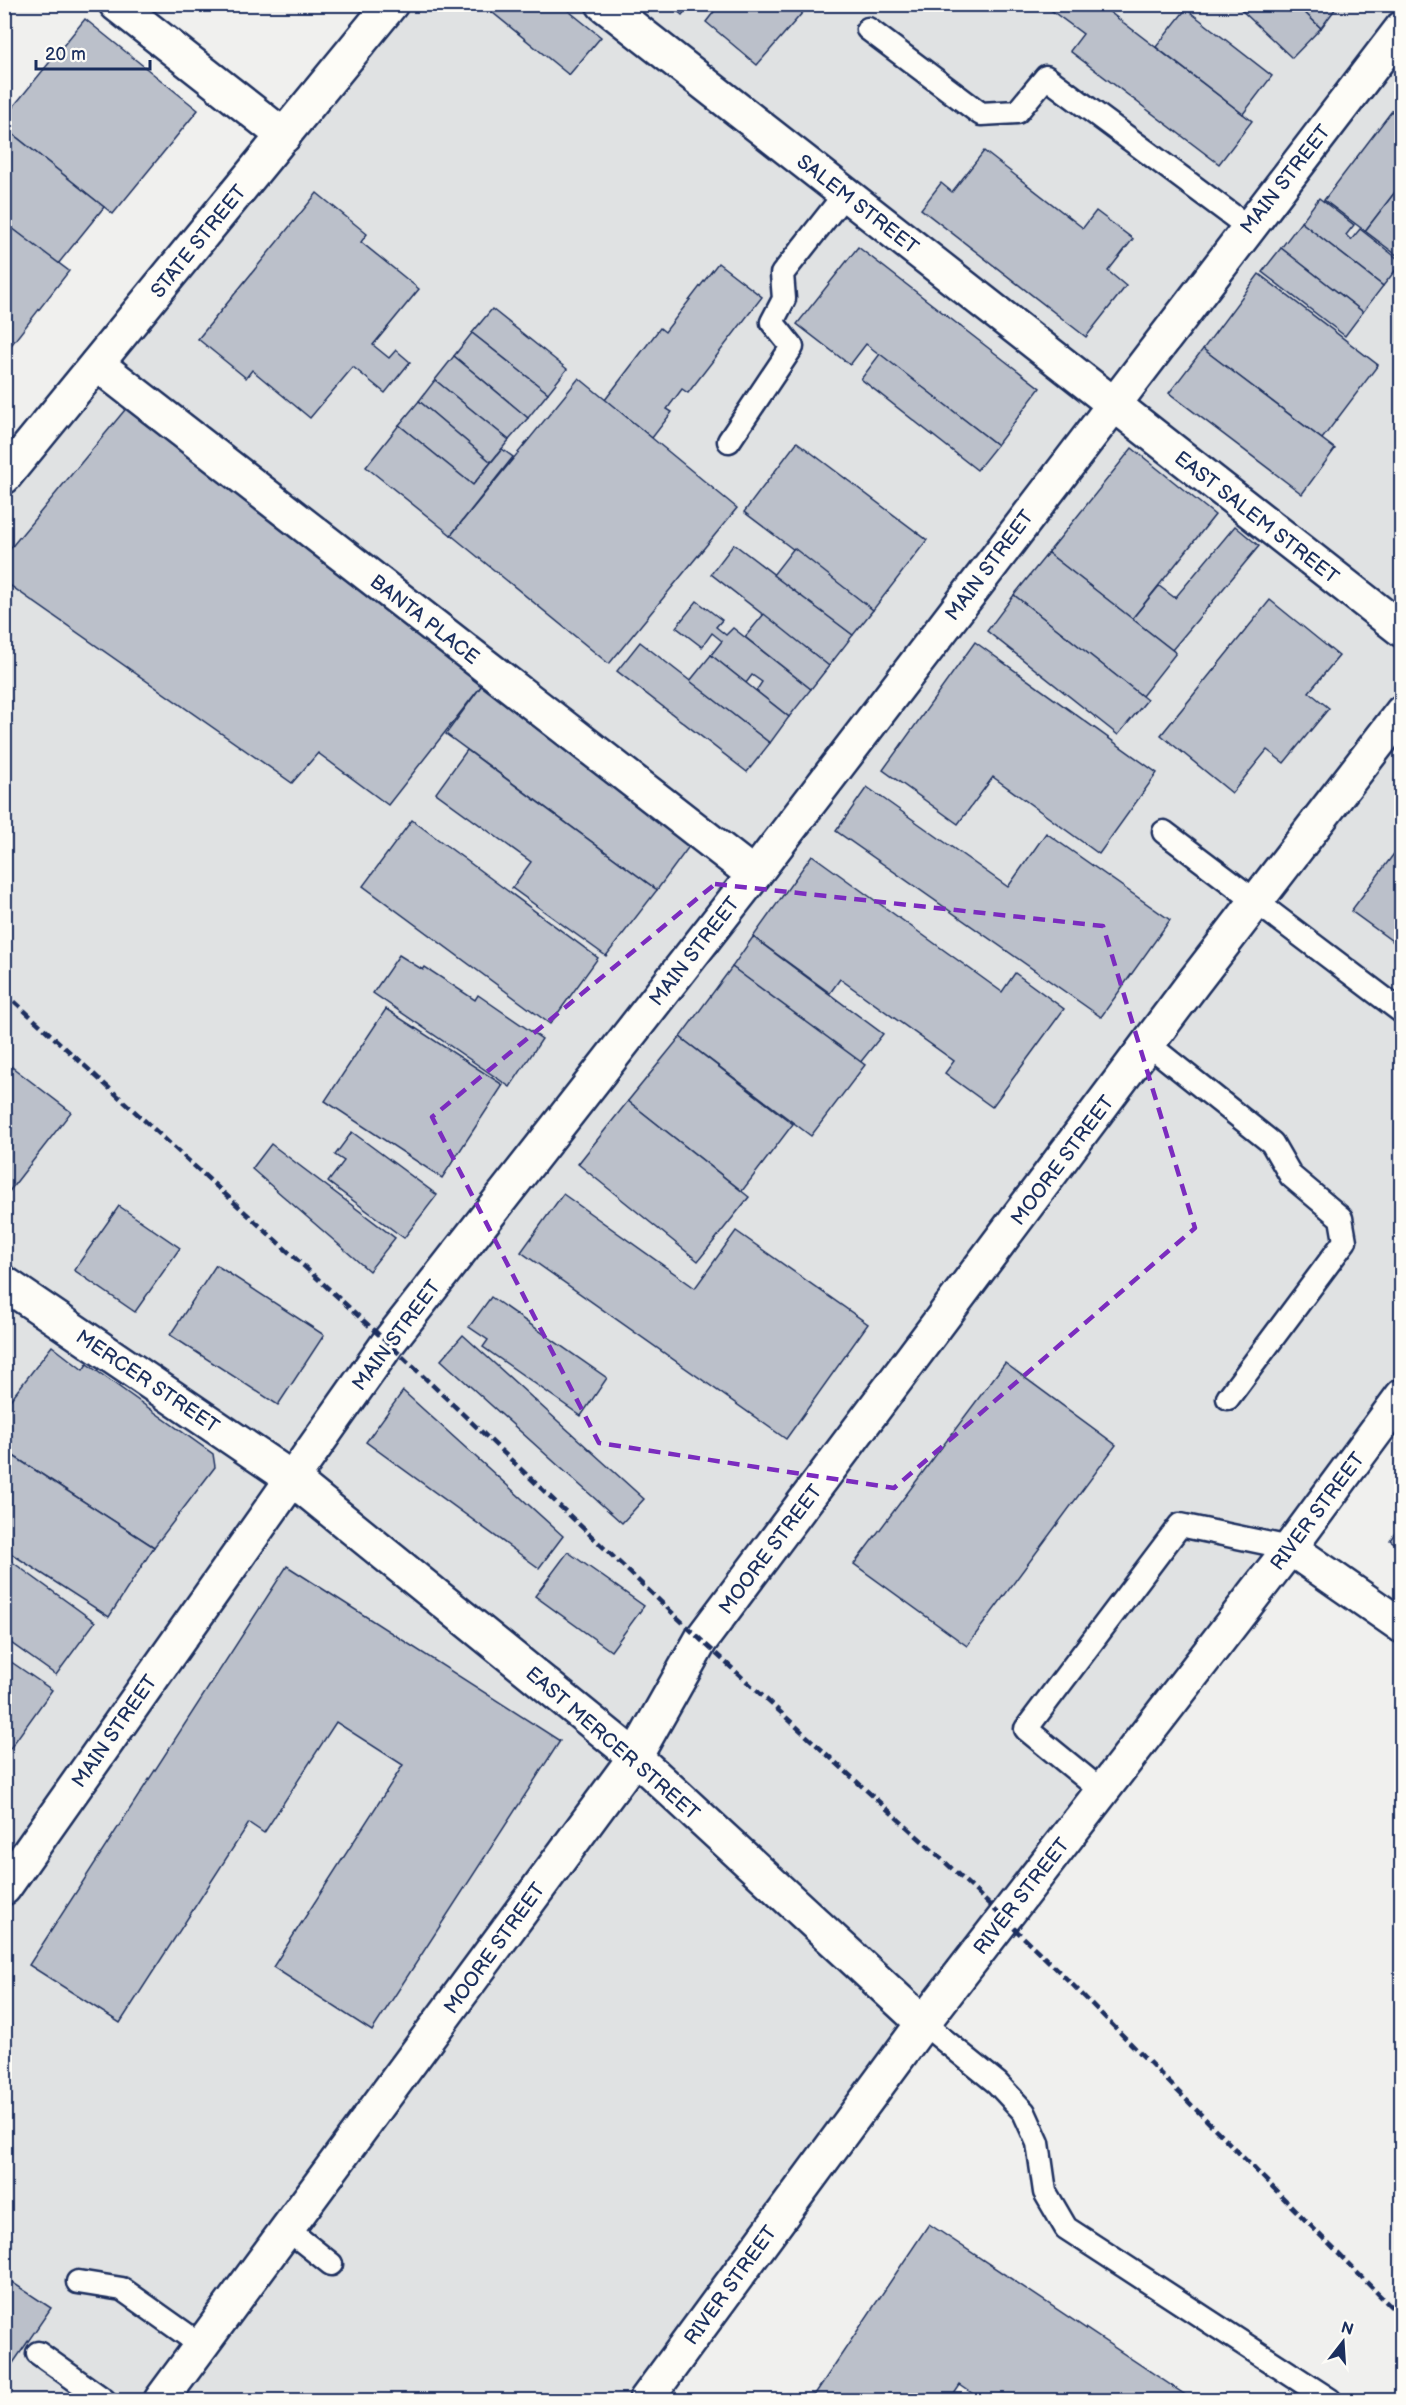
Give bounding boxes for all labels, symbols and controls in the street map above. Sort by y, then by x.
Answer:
scale bar [36,33,150,71]
text: 20 m [45,44,86,65]
street label: MAIN STREET [1236,120,1336,239]
street label: SALEM STREET [792,150,923,260]
street label: STATE STREET [146,180,252,303]
street label: EAST SALEM STREET [1169,446,1343,589]
street label: MAIN STREET [940,506,1039,626]
street label: BANTA PLACE [365,570,484,670]
street label: MAIN STREET [645,892,745,1011]
street label: MOORE STREET [1006,1091,1119,1230]
street label: MAIN STREET [347,1276,446,1396]
street label: MERCER STREET [71,1325,224,1439]
street label: RIVER STREET [1266,1448,1370,1575]
street label: MOORE STREET [714,1480,827,1619]
street label: EAST MERCER STREET [521,1662,704,1826]
street label: MAIN STREET [67,1671,163,1793]
street label: RIVER STREET [969,1833,1075,1960]
street label: MOORE STREET [439,1878,550,2019]
street label: RIVER STREET [680,2221,782,2350]
north arrow [1313,2312,1373,2372]
text: N [1338,2318,1355,2340]

